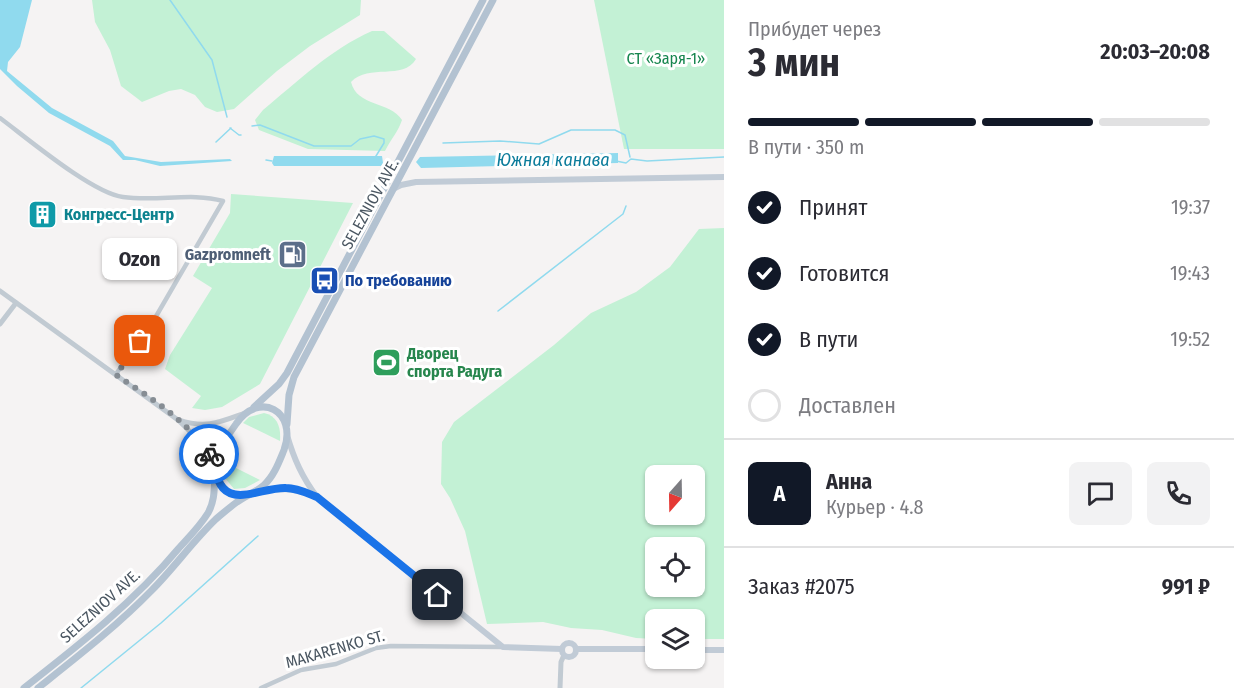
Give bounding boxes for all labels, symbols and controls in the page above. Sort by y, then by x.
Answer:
text: Прибудет через [748,17,881,41]
text: 20:03–20:08 [1100,38,1210,65]
text: 3 мин [748,40,840,86]
park label: СТ «Заря-1» [627,49,705,68]
text: В пути · 350 m [748,135,864,159]
water label: Южная канава [496,149,610,171]
street label: SELEZNIOV AVE. [337,155,403,253]
icon: check [748,191,781,224]
text: Принят [799,194,867,221]
text: 19:37 [1171,195,1210,219]
building icon: Конгресс-Центр [27,198,59,230]
place label: Конгресс-Центр [64,205,174,224]
fuel station icon: Gazpromneft [276,238,308,270]
callout: Ozon [102,239,178,281]
place label: Gazpromneft [185,245,271,264]
text: Ozon [119,247,160,271]
icon: check [748,257,781,290]
text: Готовится [799,260,890,287]
text: 19:43 [1170,261,1210,285]
bus stop icon: По требованию [308,264,340,296]
place label: По требованию [345,271,452,290]
pin [114,315,165,366]
icon: check [748,323,781,356]
icon: bag [123,324,156,357]
text: В пути [799,326,858,353]
text: 19:52 [1170,327,1210,351]
place label: Дворец спорта Радуга [406,344,502,381]
sports icon: Дворец спорта Радуга [370,346,402,378]
text: Доставлен [799,392,896,419]
courier [179,424,239,484]
icon: bike [193,438,226,471]
button: chat [1069,462,1132,525]
button: phone [1147,462,1210,525]
north arrow [645,465,705,525]
map controls [645,465,705,669]
text: Анна [826,468,872,495]
text: А [774,480,785,507]
text: Курьер · 4.8 [826,495,923,519]
button: locate [645,537,705,597]
street label: SELEZNIOV AVE. [56,565,144,647]
pin [412,569,463,620]
text: Заказ #2075 [748,573,855,600]
text: 991 ₽ [1162,573,1210,600]
icon: home [421,578,454,611]
button: layers [645,609,705,669]
street label: MAKARENKO ST. [283,626,387,672]

